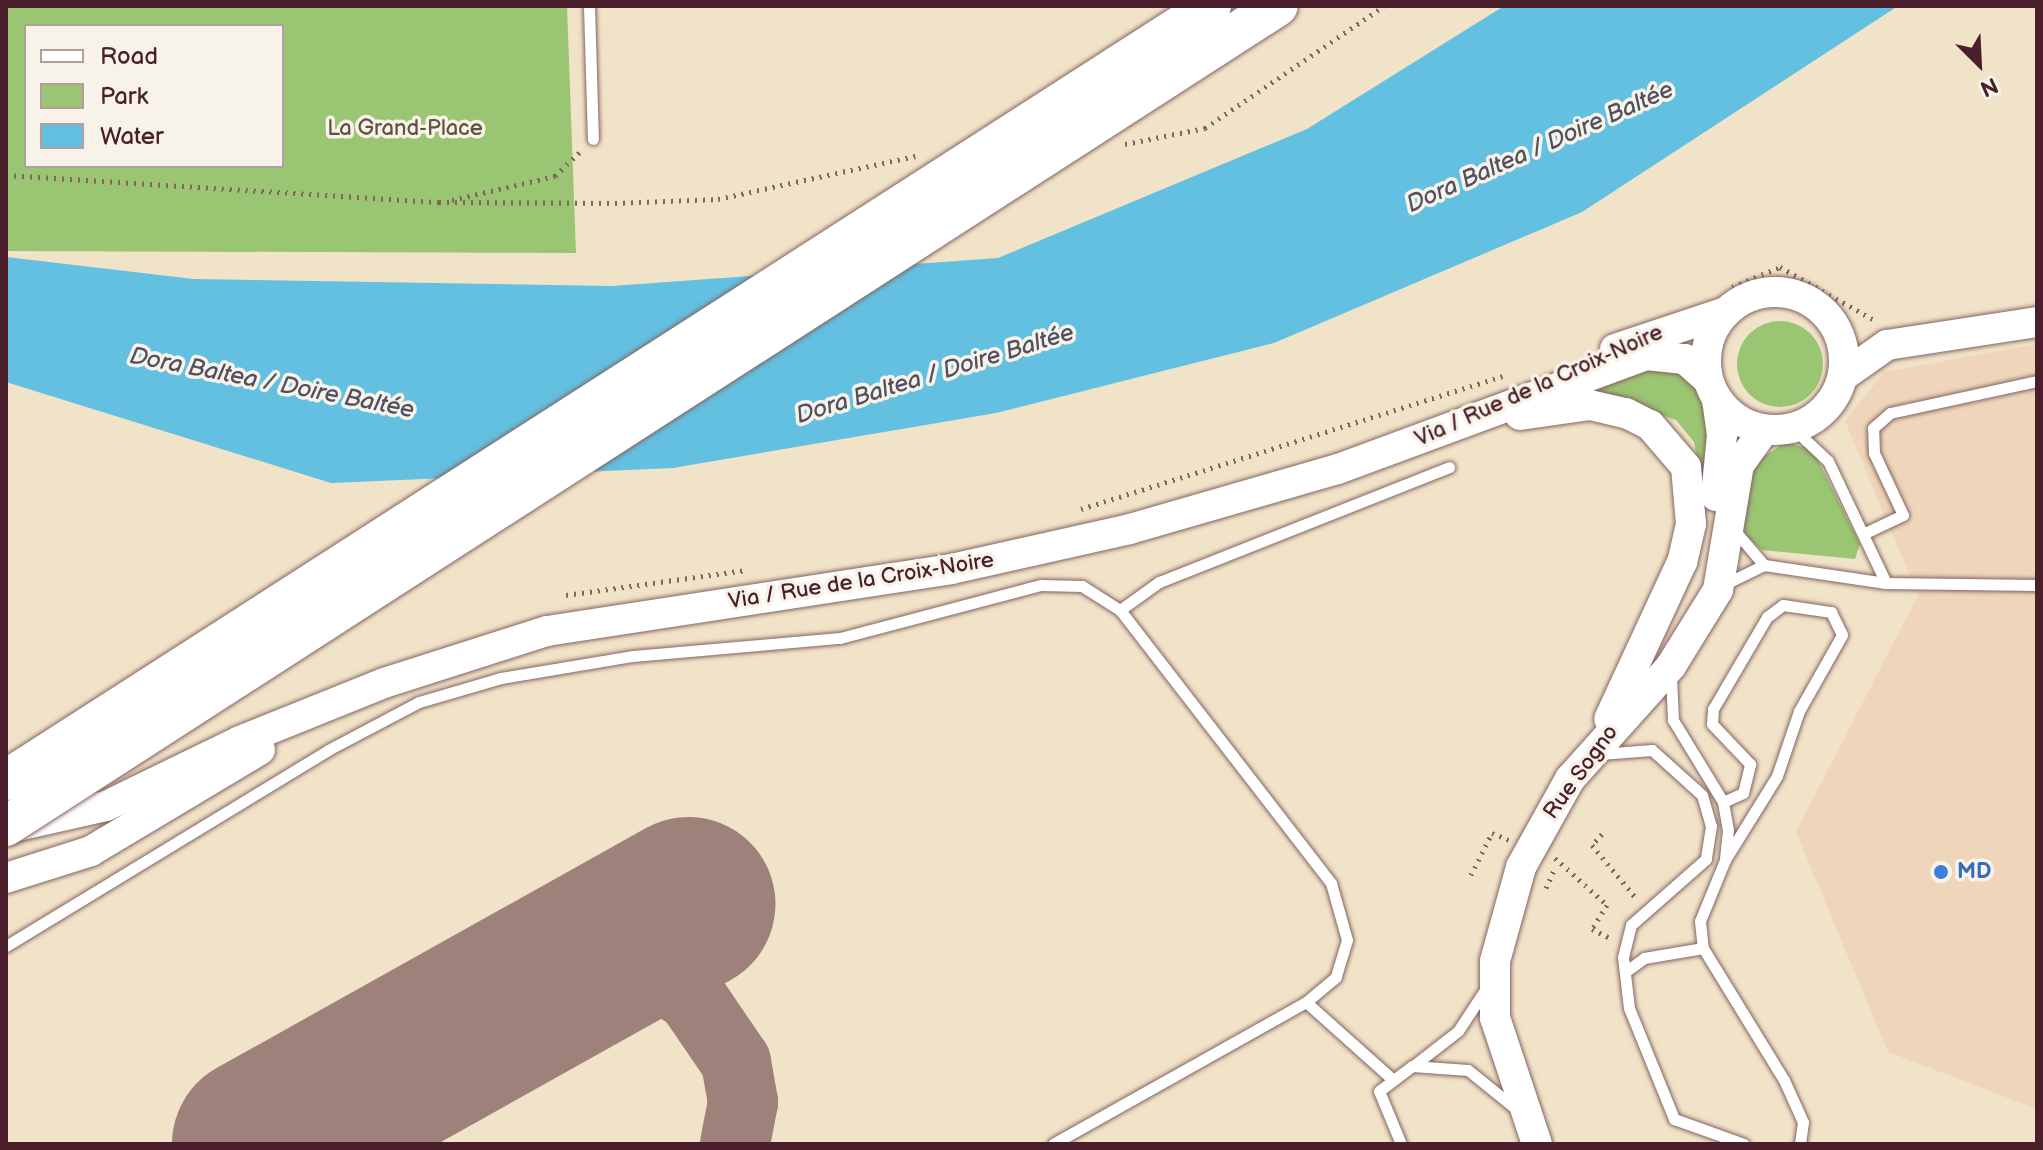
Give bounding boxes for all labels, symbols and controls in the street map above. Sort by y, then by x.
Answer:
legend [24,24,284,168]
north arrow [1939,24,2019,104]
text: Road [100,42,158,71]
text: N [1976,71,2002,102]
water label: Dora Baltea / Doire Baltée [1402,75,1678,219]
text: Park [100,82,148,111]
park label: La Grand-Place [327,116,483,142]
text: Water [100,122,164,151]
water label: Dora Baltea / Doire Baltée [793,318,1077,430]
street label: Via / Rue de la Croix-Noire [1411,319,1667,453]
water label: Dora Baltea / Doire Baltée [127,341,417,425]
street label: Via / Rue de la Croix-Noire [726,547,996,615]
street label: Rue Sogno [1538,720,1624,824]
place label: MD [1957,859,1991,885]
marker: MD [1932,863,1950,881]

